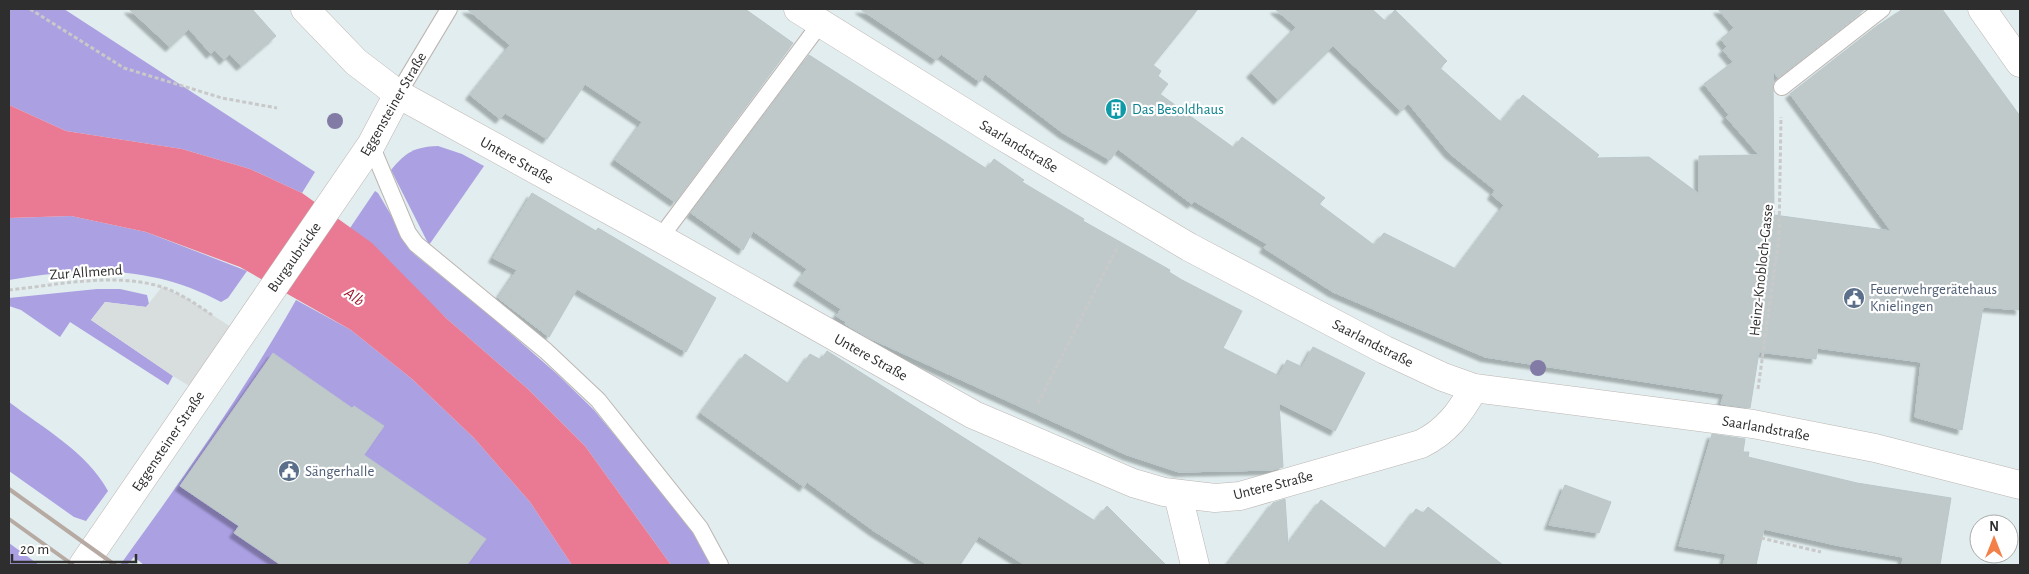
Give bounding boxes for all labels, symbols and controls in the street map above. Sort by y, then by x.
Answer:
street label: Eggensteiner Straße [358,50,429,159]
building icon: Das Besoldhaus [1104,97,1128,121]
place label: Das Besoldhaus [1132,102,1224,117]
street label: Saarlandstraße [977,117,1061,176]
street label: Untere Straße [478,134,556,187]
street label: Heinz-Knobloch-Gasse [1747,203,1776,337]
street label: Burgaubrücke [265,220,324,295]
street label: Zur Allmend [49,262,123,283]
place label: Feuerwehrgerätehaus Knielingen [1870,282,1997,314]
water label: Alb [341,284,367,309]
public building icon: Feuerwehrgerätehaus Knielingen [1842,286,1866,310]
street label: Saarlandstraße [1330,317,1416,370]
street label: Untere Straße [832,331,910,384]
street label: Eggensteiner Straße [129,388,207,494]
street label: Saarlandstraße [1721,413,1811,444]
public building icon: Sängerhalle [277,459,301,483]
place label: Sängerhalle [305,464,375,479]
street label: Untere Straße [1232,468,1314,503]
north arrow [1969,514,2019,564]
text: N [1989,520,1999,534]
scale bar [12,532,136,564]
text: 20 m [20,542,49,557]

